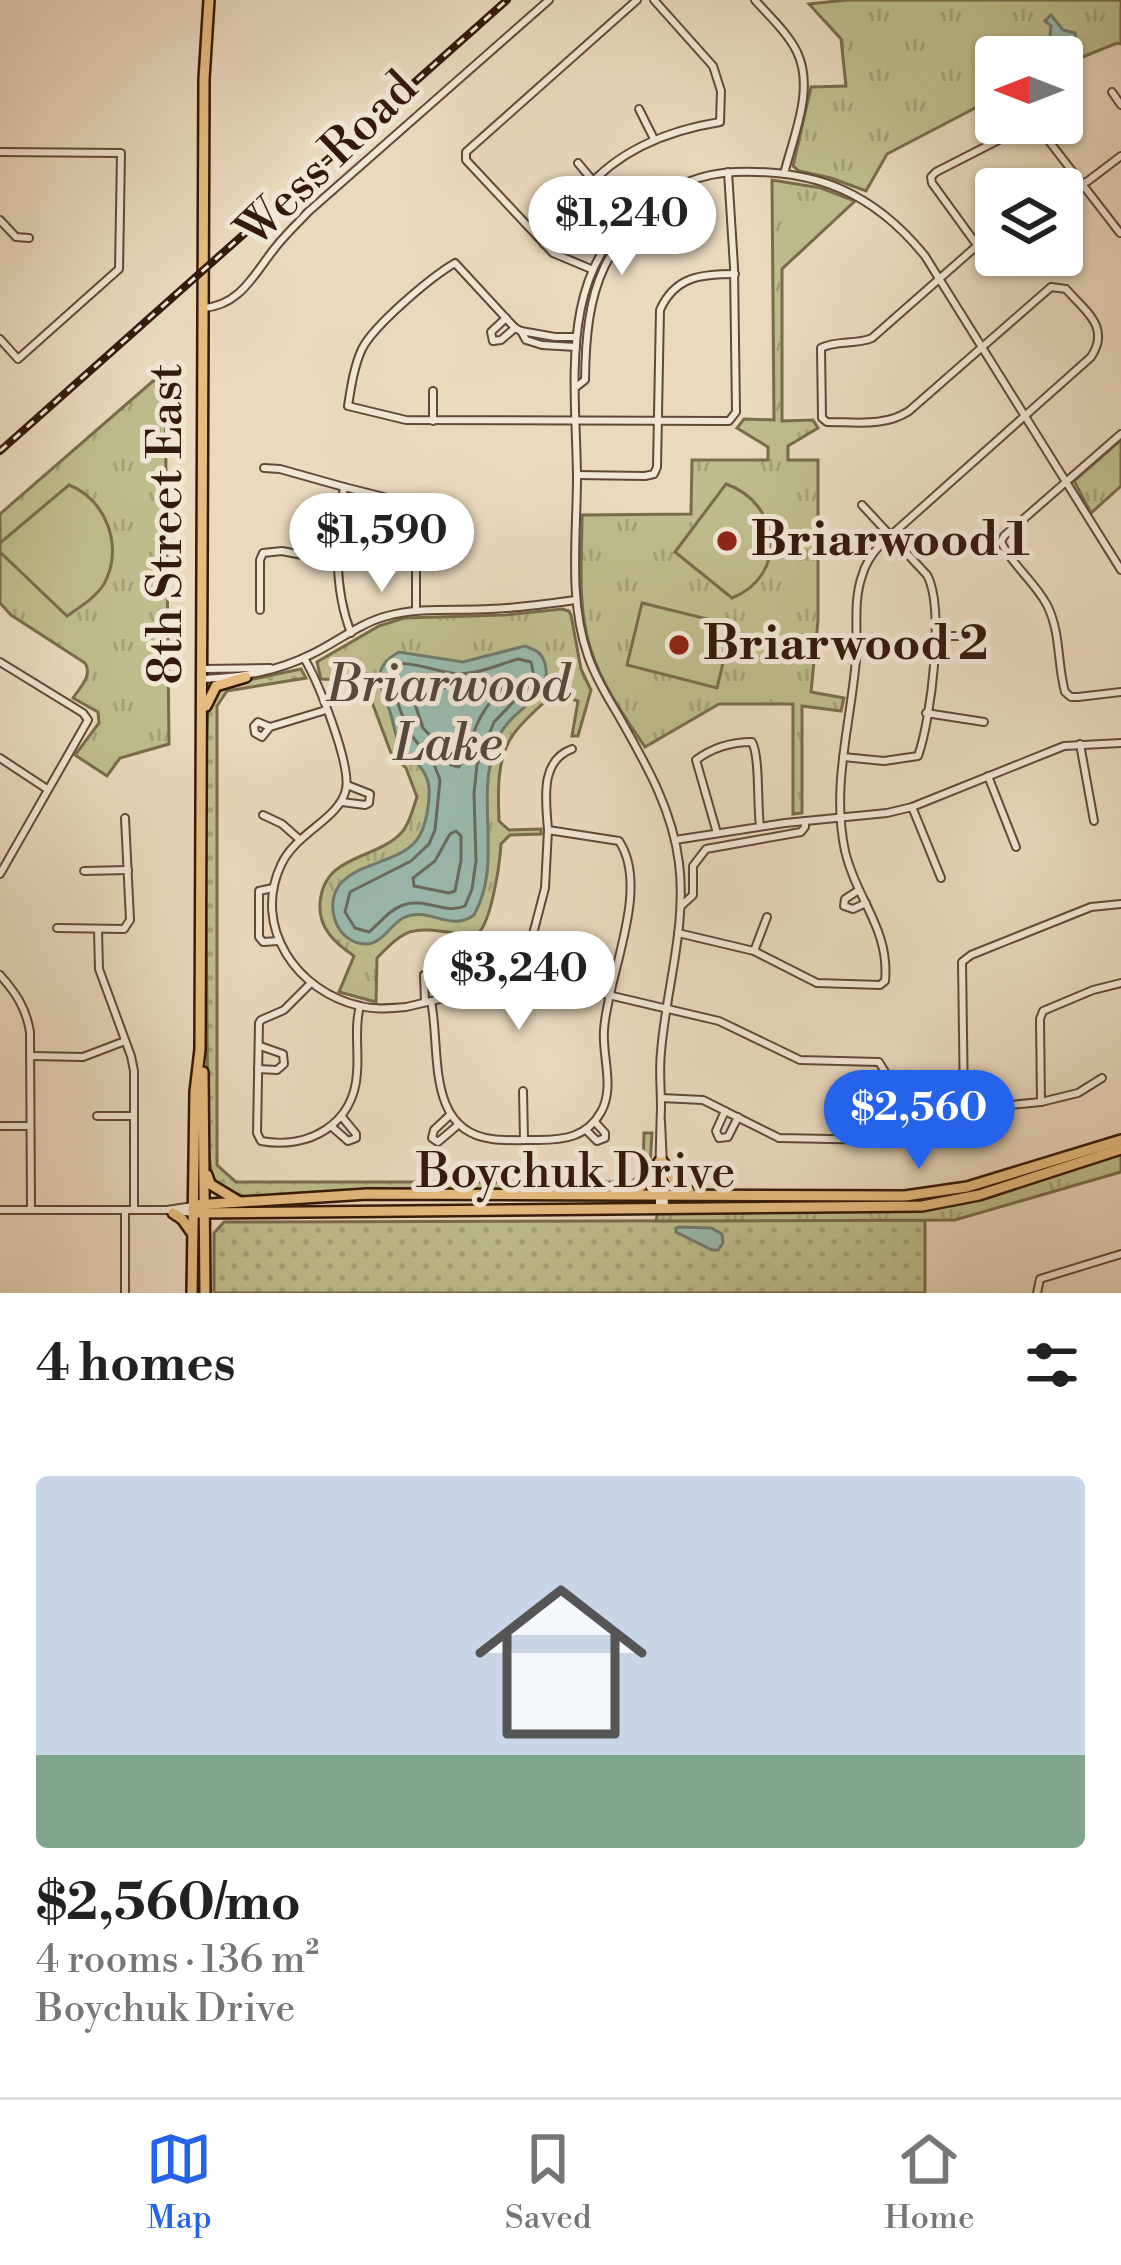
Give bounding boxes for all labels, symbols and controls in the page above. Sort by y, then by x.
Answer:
north arrow [975,36,1083,144]
map controls [975,36,1083,276]
street label: Wess Road [224,59,431,262]
button: layers [975,168,1083,276]
pin: $1,240 [524,176,720,278]
text: $1,240 [555,190,689,239]
street label: 8th Street East [137,363,197,685]
pin: $1,590 [284,493,480,595]
text: $1,590 [316,507,448,556]
place label: Briarwood 1 [751,511,1030,571]
marker: Briarwood 1 [714,528,740,554]
place label: Briarwood 2 [703,615,988,675]
marker: Briarwood 2 [666,632,692,658]
water label: Briarwood Lake [325,654,572,777]
pin: $3,240 [421,931,617,1033]
text: $3,240 [450,945,588,994]
pin: $2,560 [821,1070,1017,1172]
text: $2,560 [851,1084,987,1133]
street label: Boychuk Drive [416,1143,735,1203]
icon: filters [1019,1332,1085,1398]
text: 4 homes [36,1333,236,1397]
icon: home [453,1554,669,1770]
text: $2,560/mo [36,1872,301,1936]
text: 4 rooms · 136 m² [36,1936,319,1985]
text: Boychuk Drive [36,1985,295,2034]
tab: Map [146,2126,212,2239]
tab: Saved [505,2126,592,2239]
tab: Home [884,2126,975,2239]

